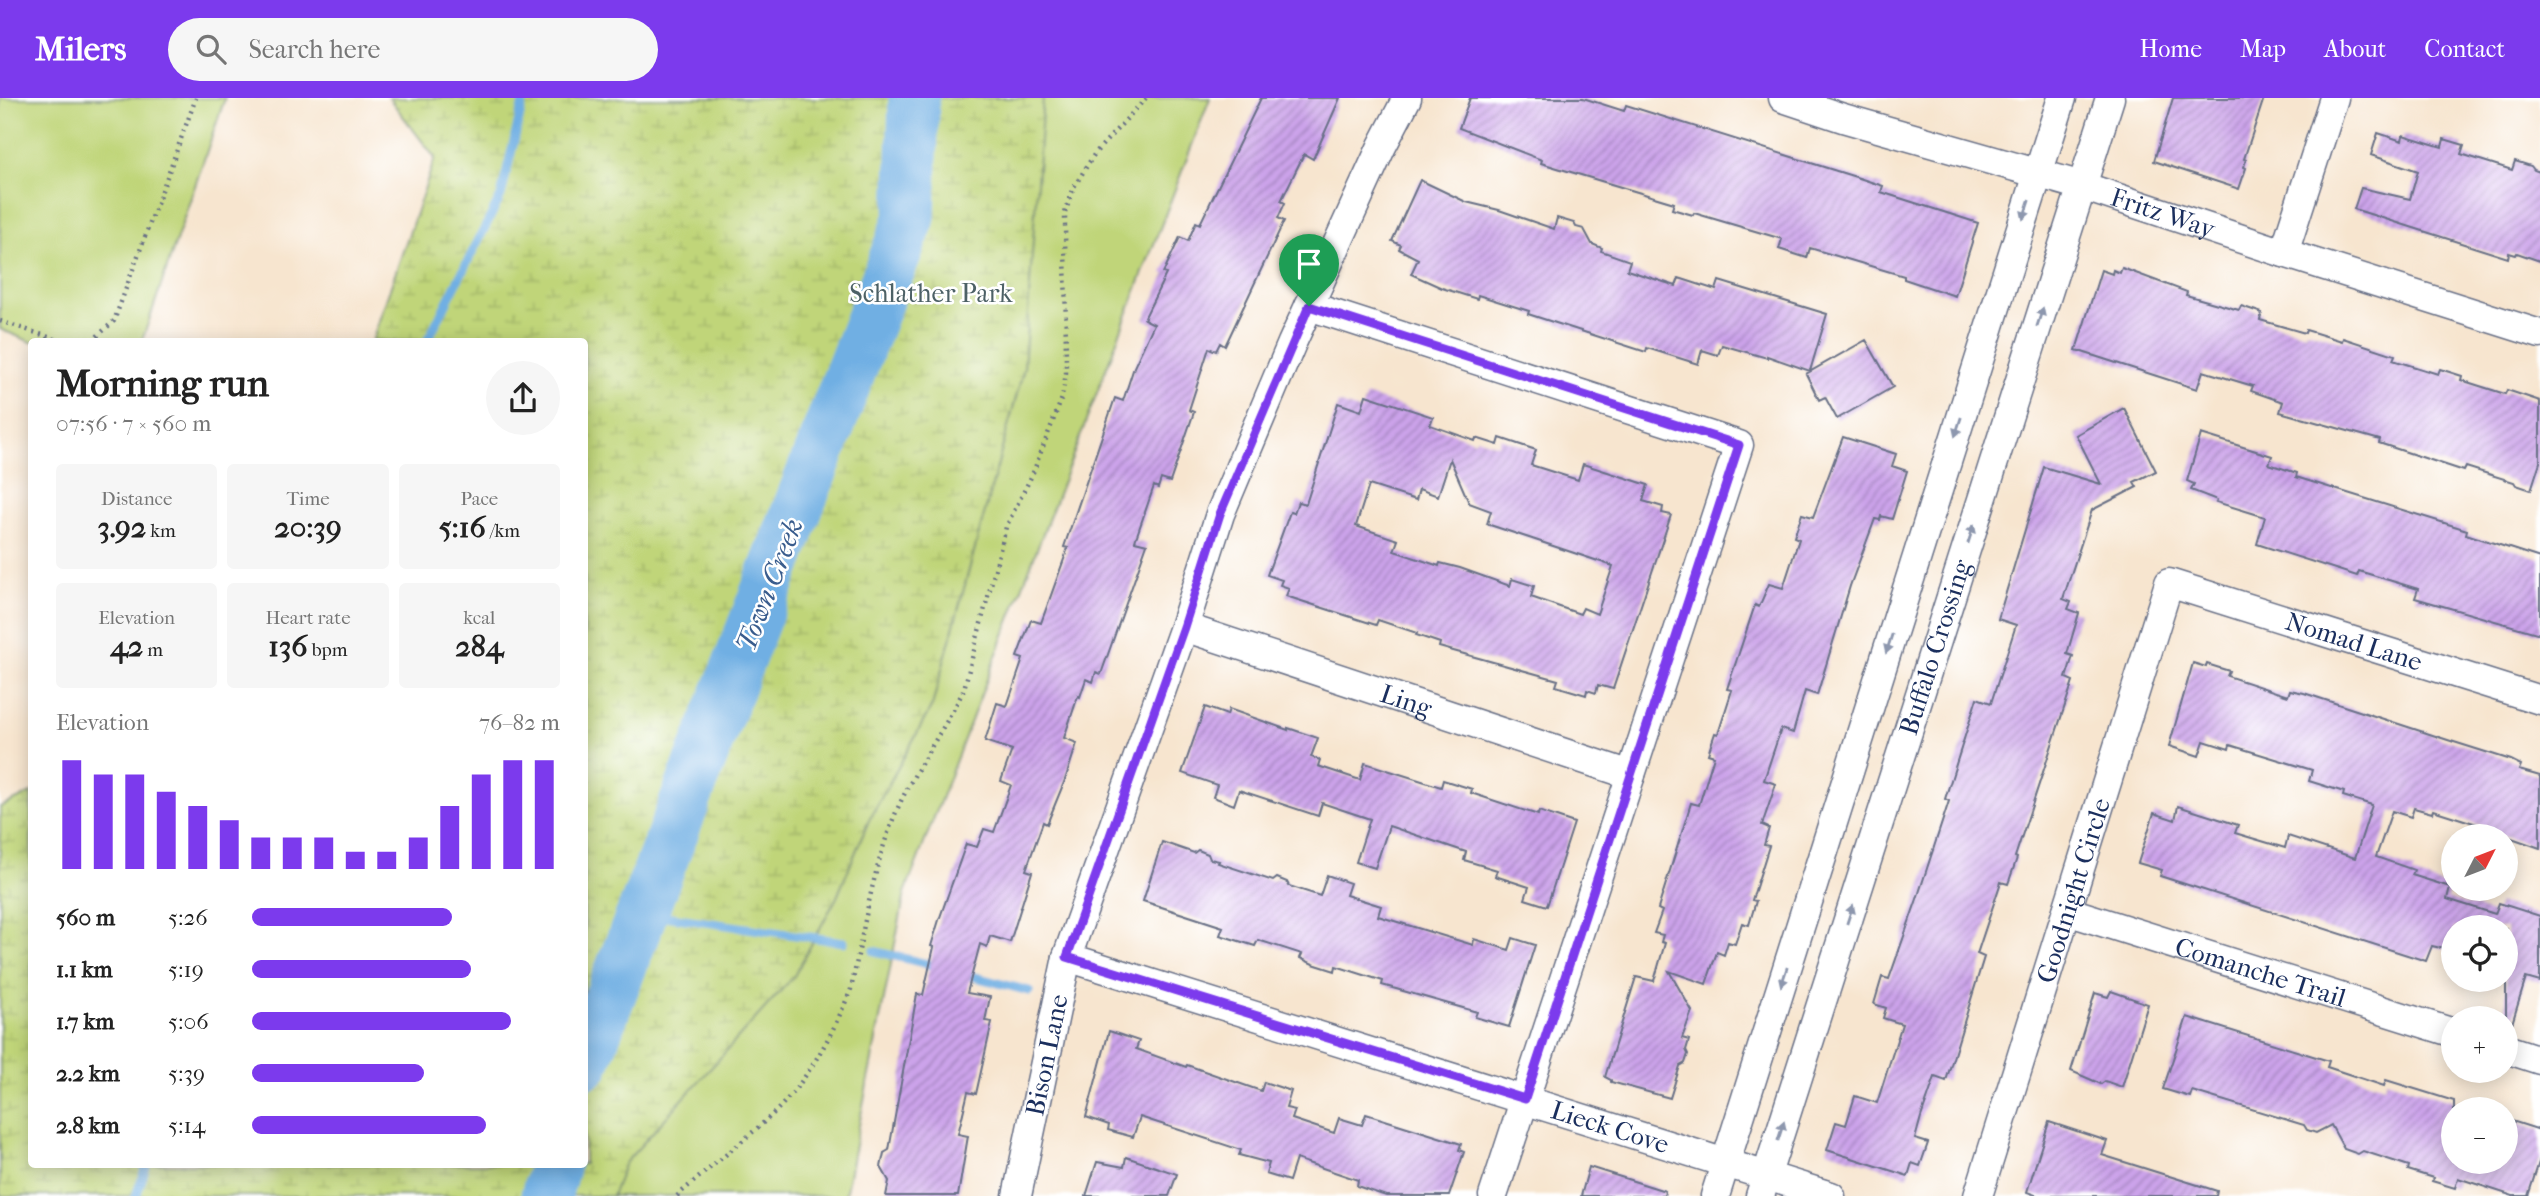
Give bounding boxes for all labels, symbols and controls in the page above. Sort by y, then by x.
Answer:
search box [168,18,658,81]
text: Milers [35,30,126,69]
icon: search [192,30,230,68]
text: Search here [248,34,380,65]
text: Home [2140,35,2202,63]
text: Map [2240,35,2286,63]
text: About [2324,35,2386,63]
text: Contact [2424,35,2505,63]
street label: Fritz Way [2107,182,2220,245]
one-way arrow [2021,199,2031,220]
pin [1279,234,1339,306]
icon: arrive [1290,245,1328,283]
park label: Schlather Park [849,278,1013,309]
one-way arrow [2036,307,2046,328]
text: Morning run [56,361,269,406]
button: share [486,361,560,435]
text: 07:56 · 7 × 560 m [56,410,211,437]
one-way arrow [1952,416,1962,437]
text: Distance [101,488,172,510]
text: Time [286,488,330,510]
text: Pace [460,488,498,510]
text: 3.92 [97,510,146,545]
text: 20:39 [274,510,342,545]
text: 5:16 [439,510,486,545]
water label: Town Creek [729,514,810,656]
text: km [146,520,176,542]
text: /km [486,520,520,542]
one-way arrow [1967,523,1977,544]
street label: Buffalo Crossing [1893,555,1978,739]
street label: Nomad Lane [2282,606,2426,678]
text: Elevation [98,607,175,629]
text: Heart rate [265,607,351,629]
text: kcal [463,607,495,629]
text: 42 [110,629,143,664]
text: 136 [268,629,308,664]
text: 284 [455,629,503,664]
one-way arrow [1884,633,1894,654]
text: m [143,639,163,661]
text: bpm [308,639,348,661]
street label: Ling [1376,678,1437,724]
text: Elevation [56,709,149,736]
text: 76–82 m [479,709,560,736]
street label: Goodnight Circle [2030,794,2117,987]
north arrow [2441,824,2518,901]
map controls [2441,824,2518,1174]
text: 560 m [56,904,115,931]
text: 5:26 [168,904,208,931]
one-way arrow [1845,904,1856,925]
button: locate [2441,915,2518,992]
street label: Comanche Trail [2171,931,2350,1014]
text: 1.1 km [56,956,113,983]
text: 5:19 [168,956,204,983]
one-way arrow [1778,967,1788,988]
street label: Bison Lane [1019,991,1075,1119]
button: + [2441,1006,2518,1083]
text: 1.7 km [56,1008,114,1035]
text: 5:06 [168,1008,209,1035]
text: 2.2 km [56,1060,120,1087]
text: 5:39 [168,1060,205,1087]
street label: Lieck Cove [1547,1094,1673,1160]
button: − [2441,1097,2518,1174]
text: 2.8 km [56,1112,120,1139]
text: 5:14 [168,1112,205,1139]
one-way arrow [1776,1120,1787,1141]

